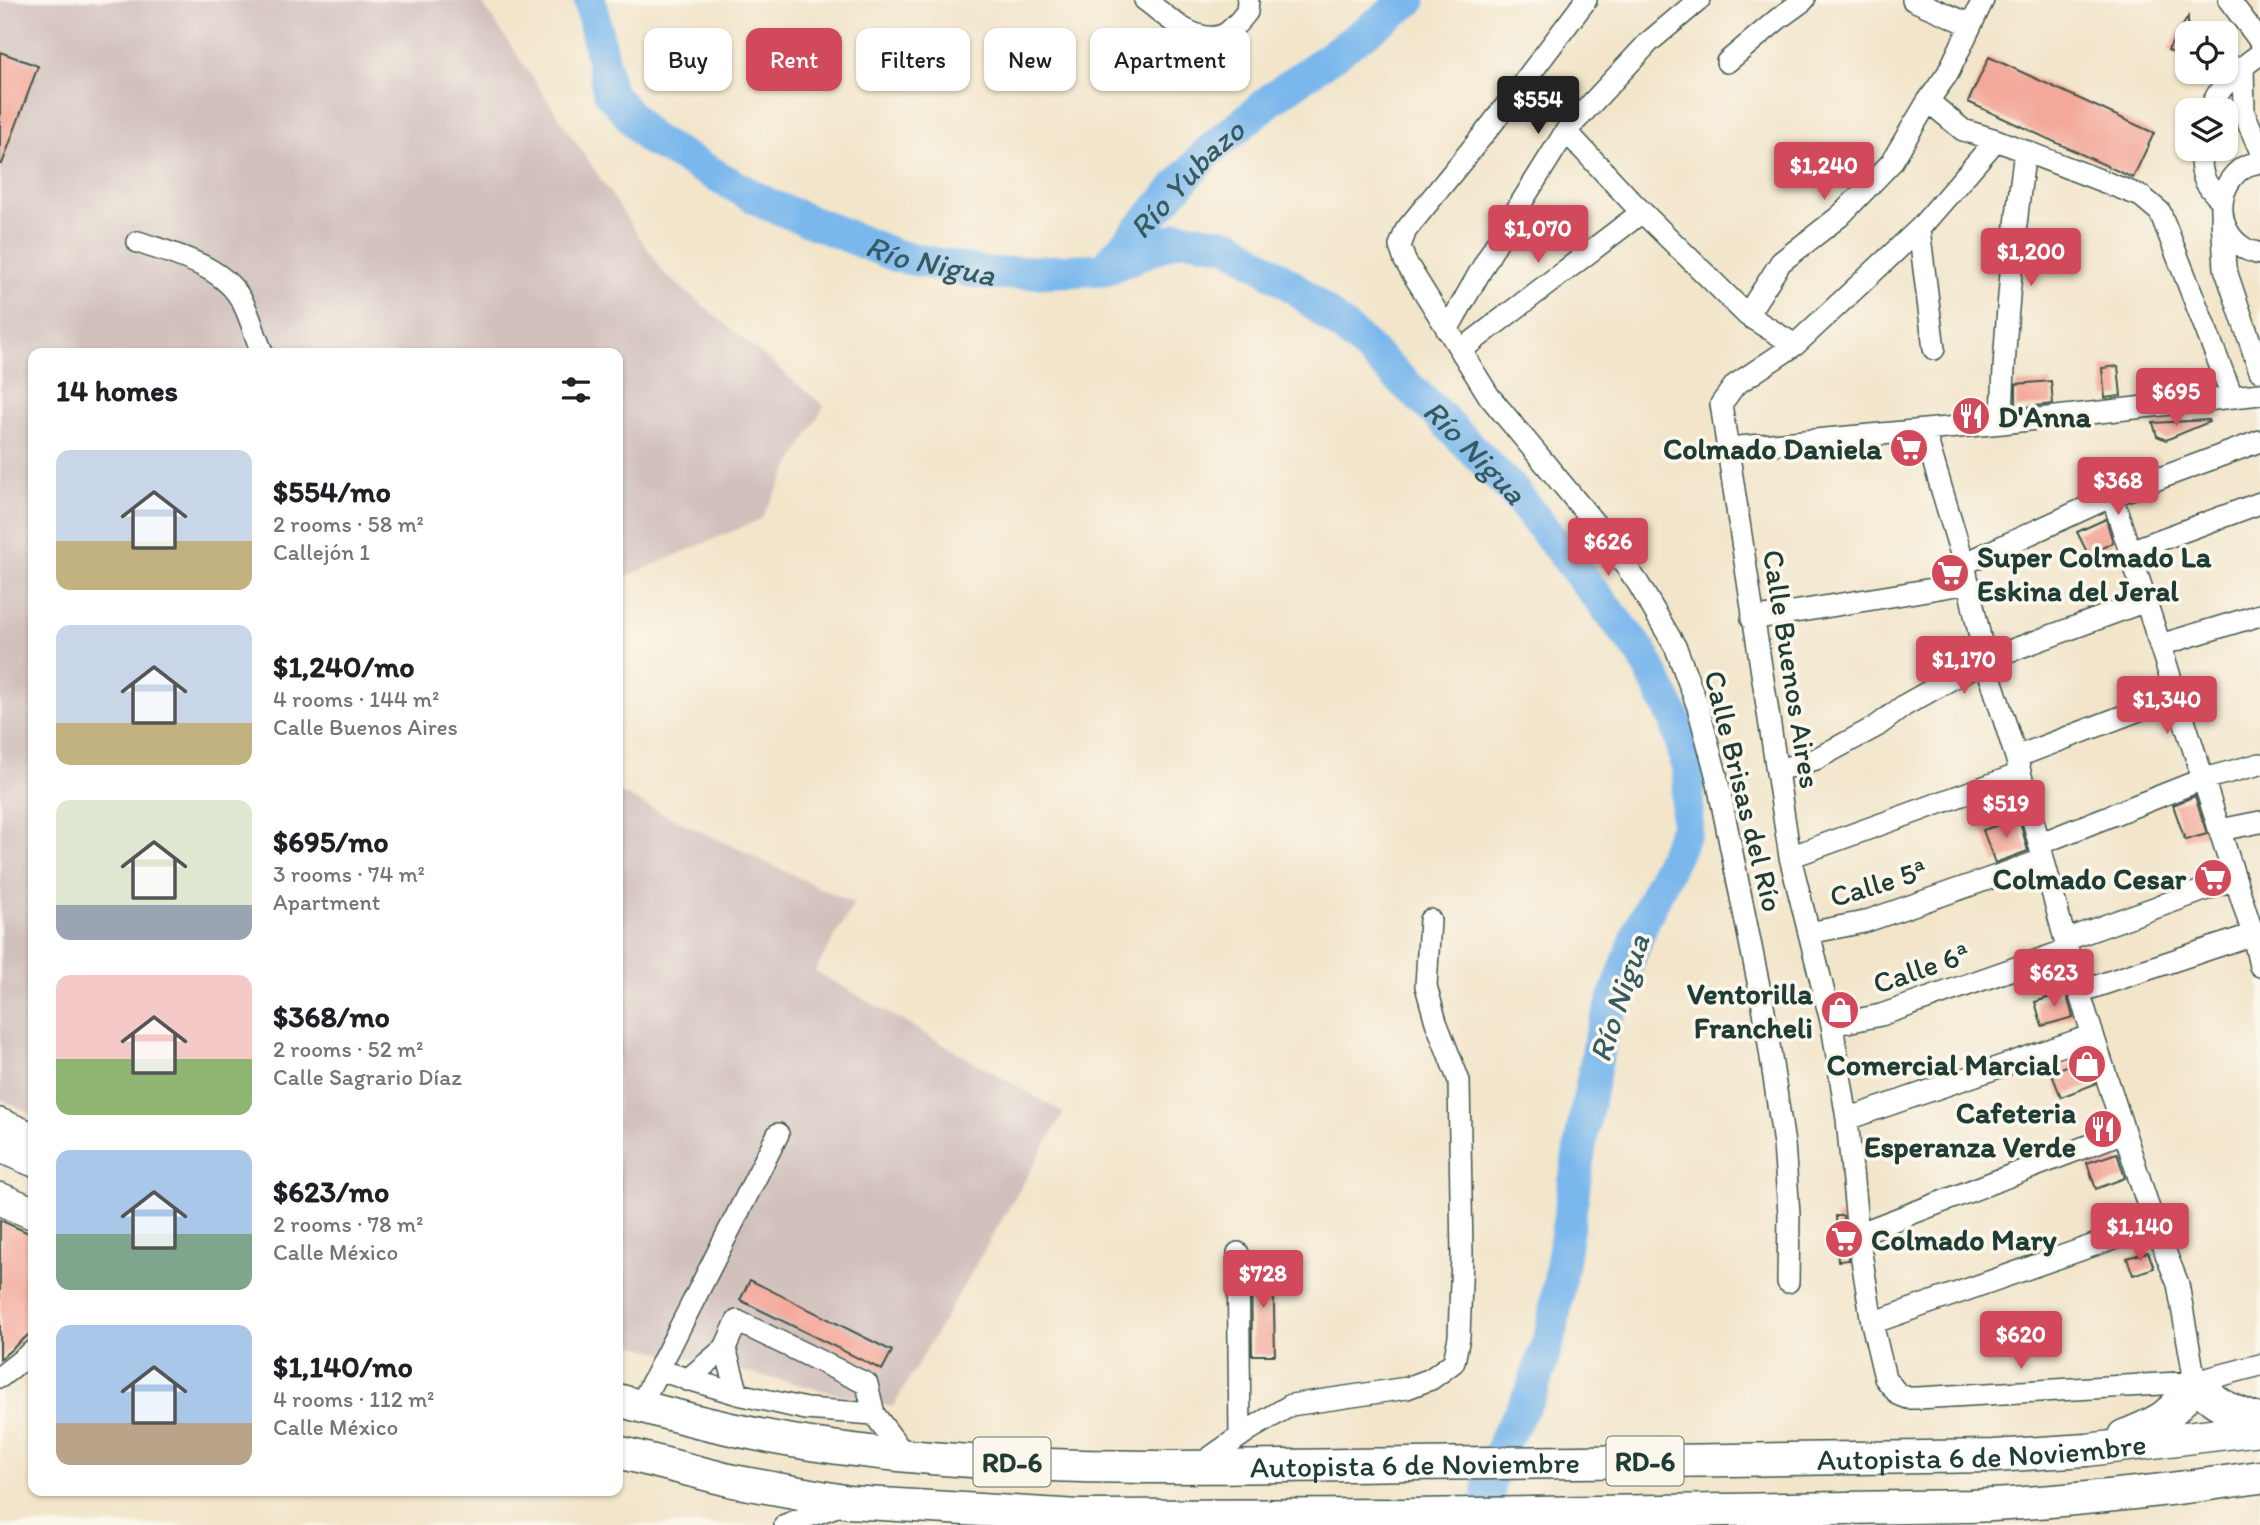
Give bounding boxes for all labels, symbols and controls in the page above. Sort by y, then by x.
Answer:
map controls [2175,21,2238,161]
button: locate [2175,21,2238,84]
chip: Buy [644,28,732,91]
chip: Rent [746,28,842,91]
chip: Filters [856,28,970,91]
chip: New [984,28,1076,91]
chip: Apartment [1090,28,1250,91]
pin: $554 [1497,76,1579,136]
text: $554 [1513,85,1563,113]
button: layers [2175,98,2238,161]
water label: Río Yubazo [1121,110,1253,246]
pin: $1,240 [1767,142,1881,202]
text: $1,240 [1790,151,1858,179]
pin: $1,070 [1481,205,1595,265]
text: $1,070 [1504,214,1572,242]
water label: Río Nigua [860,226,999,294]
pin: $1,200 [1974,229,2088,288]
text: $1,200 [1997,237,2065,265]
pin: $695 [2135,368,2217,428]
icon: filters [557,371,595,409]
text: 14 homes [56,372,178,409]
text: $695 [2152,377,2200,405]
water label: Río Nigua [1416,391,1536,512]
restaurant icon: D'Anna [1950,395,1992,437]
place label: D'Anna [1998,398,2092,435]
supermarket icon: Colmado Daniela [1888,427,1930,469]
place label: Colmado Daniela [1663,430,1882,467]
pin: $368 [2077,458,2159,517]
text: $368 [2094,466,2142,494]
text: $554/mo [273,473,391,510]
icon: home [112,478,196,562]
text: 2 rooms · 58 m² [273,510,424,538]
pin: $626 [1567,518,1649,578]
text: $626 [1584,527,1632,555]
text: Callejón 1 [273,538,370,566]
place label: Super Colmado La Eskina del Jeral [1977,538,2212,609]
street label: Calle Buenos Aires [1755,547,1829,791]
supermarket icon: Super Colmado La Eskina del Jeral [1929,552,1971,594]
pin: $1,170 [1907,636,2021,696]
text: $1,170 [1932,645,1996,673]
text: $1,240/mo [273,648,415,685]
icon: home [112,653,196,737]
street label: Calle Brisas del Río [1696,667,1792,915]
pin: $1,340 [2110,676,2224,736]
text: 4 rooms · 144 m² [273,685,439,713]
text: $1,340 [2133,685,2201,713]
text: Calle Buenos Aires [273,713,458,741]
pin: $519 [1965,780,2047,840]
text: $519 [1983,789,2029,817]
text: $695/mo [273,823,389,860]
icon: home [112,828,196,912]
street label: Calle 5ª [1825,851,1931,915]
supermarket icon: Colmado Cesar [2192,857,2234,899]
text: 3 rooms · 74 m² [273,860,425,888]
place label: Colmado Cesar [1993,860,2187,897]
text: Apartment [273,888,380,916]
water label: Río Nigua [1581,929,1658,1067]
street label: Calle 6ª [1868,934,1974,1002]
pin: $623 [2013,950,2095,1009]
text: $623 [2030,958,2078,986]
place label: Ventorilla Francheli [1687,975,1813,1046]
shop icon: Ventorilla Francheli [1819,989,1861,1031]
text: $368/mo [273,998,390,1035]
icon: home [112,1003,196,1087]
text: 2 rooms · 52 m² [273,1035,423,1063]
shop icon: Comercial Marcial [2066,1043,2108,1085]
place label: Comercial Marcial [1827,1046,2061,1083]
text: Calle Sagrario Díaz [273,1063,462,1091]
place label: Cafeteria Esperanza Verde [1864,1094,2076,1165]
restaurant icon: Cafeteria Esperanza Verde [2082,1108,2124,1150]
text: $623/mo [273,1173,389,1210]
icon: home [112,1178,196,1262]
pin: $1,140 [2083,1204,2197,1263]
text: 2 rooms · 78 m² [273,1210,423,1238]
text: $1,140 [2107,1212,2173,1240]
supermarket icon: Colmado Mary [1823,1218,1865,1260]
place label: Colmado Mary [1871,1221,2057,1258]
text: Calle México [273,1238,398,1266]
pin: $728 [1222,1250,1304,1310]
text: $728 [1239,1259,1287,1287]
pin: $620 [1980,1312,2062,1371]
text: $620 [1996,1320,2046,1348]
text: $1,140/mo [273,1348,413,1385]
icon: home [112,1353,196,1437]
text: 4 rooms · 112 m² [273,1385,434,1413]
text: Calle México [273,1413,398,1441]
street label: Autopista 6 de Noviembre [1817,1424,2148,1477]
road number: RD-6 [1606,1436,1684,1486]
road number: RD-6 [974,1438,1050,1486]
street label: Autopista 6 de Noviembre [1250,1443,1580,1485]

